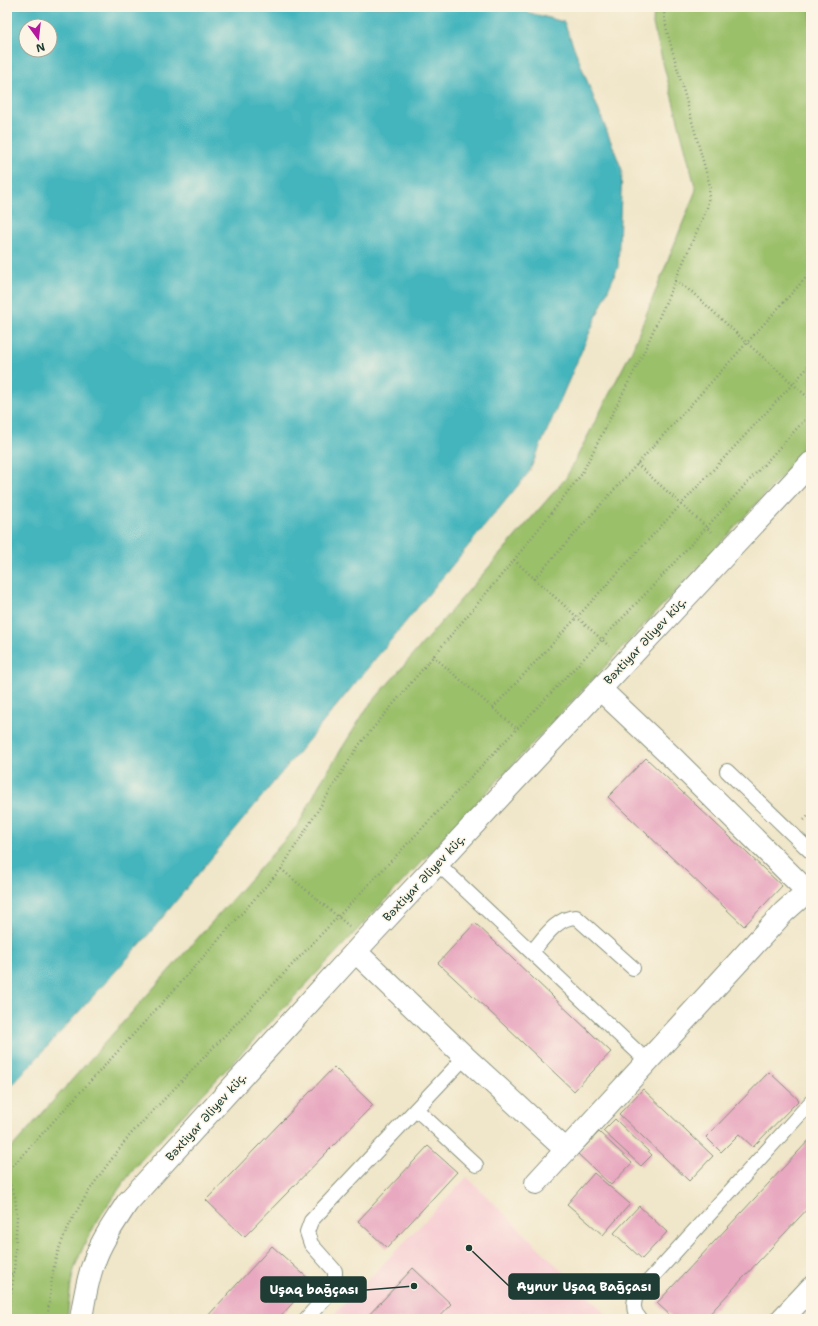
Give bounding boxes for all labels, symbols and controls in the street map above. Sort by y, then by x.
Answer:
north arrow [18,18,58,58]
text: N [34,39,47,56]
street label: Bəxtiyar Əliyev küç. [600,594,690,688]
street label: Bəxtiyar Əliyev küç. [379,831,469,925]
street label: Bəxtiyar Əliyev küç. [162,1069,250,1165]
callout: Aynur Uşaq Bağçası [509,1274,659,1299]
callout: Uşaq bağçası [261,1277,366,1302]
text: Aynur Uşaq Bağçası [517,1278,651,1295]
text: Uşaq bağçası [269,1281,359,1298]

